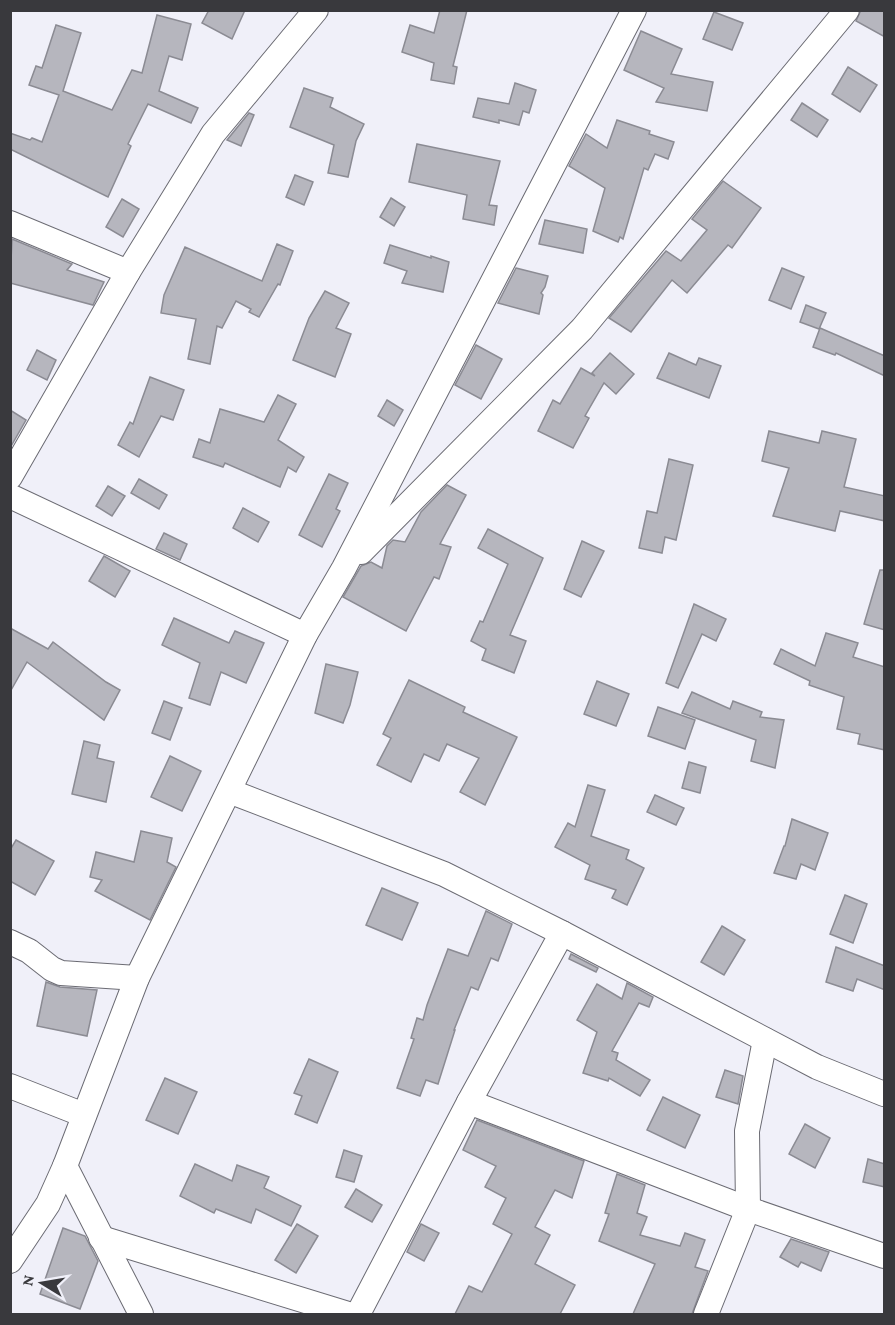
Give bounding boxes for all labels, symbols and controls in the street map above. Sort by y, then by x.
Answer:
north arrow [12,1253,72,1313]
text: N [18,1273,37,1287]

